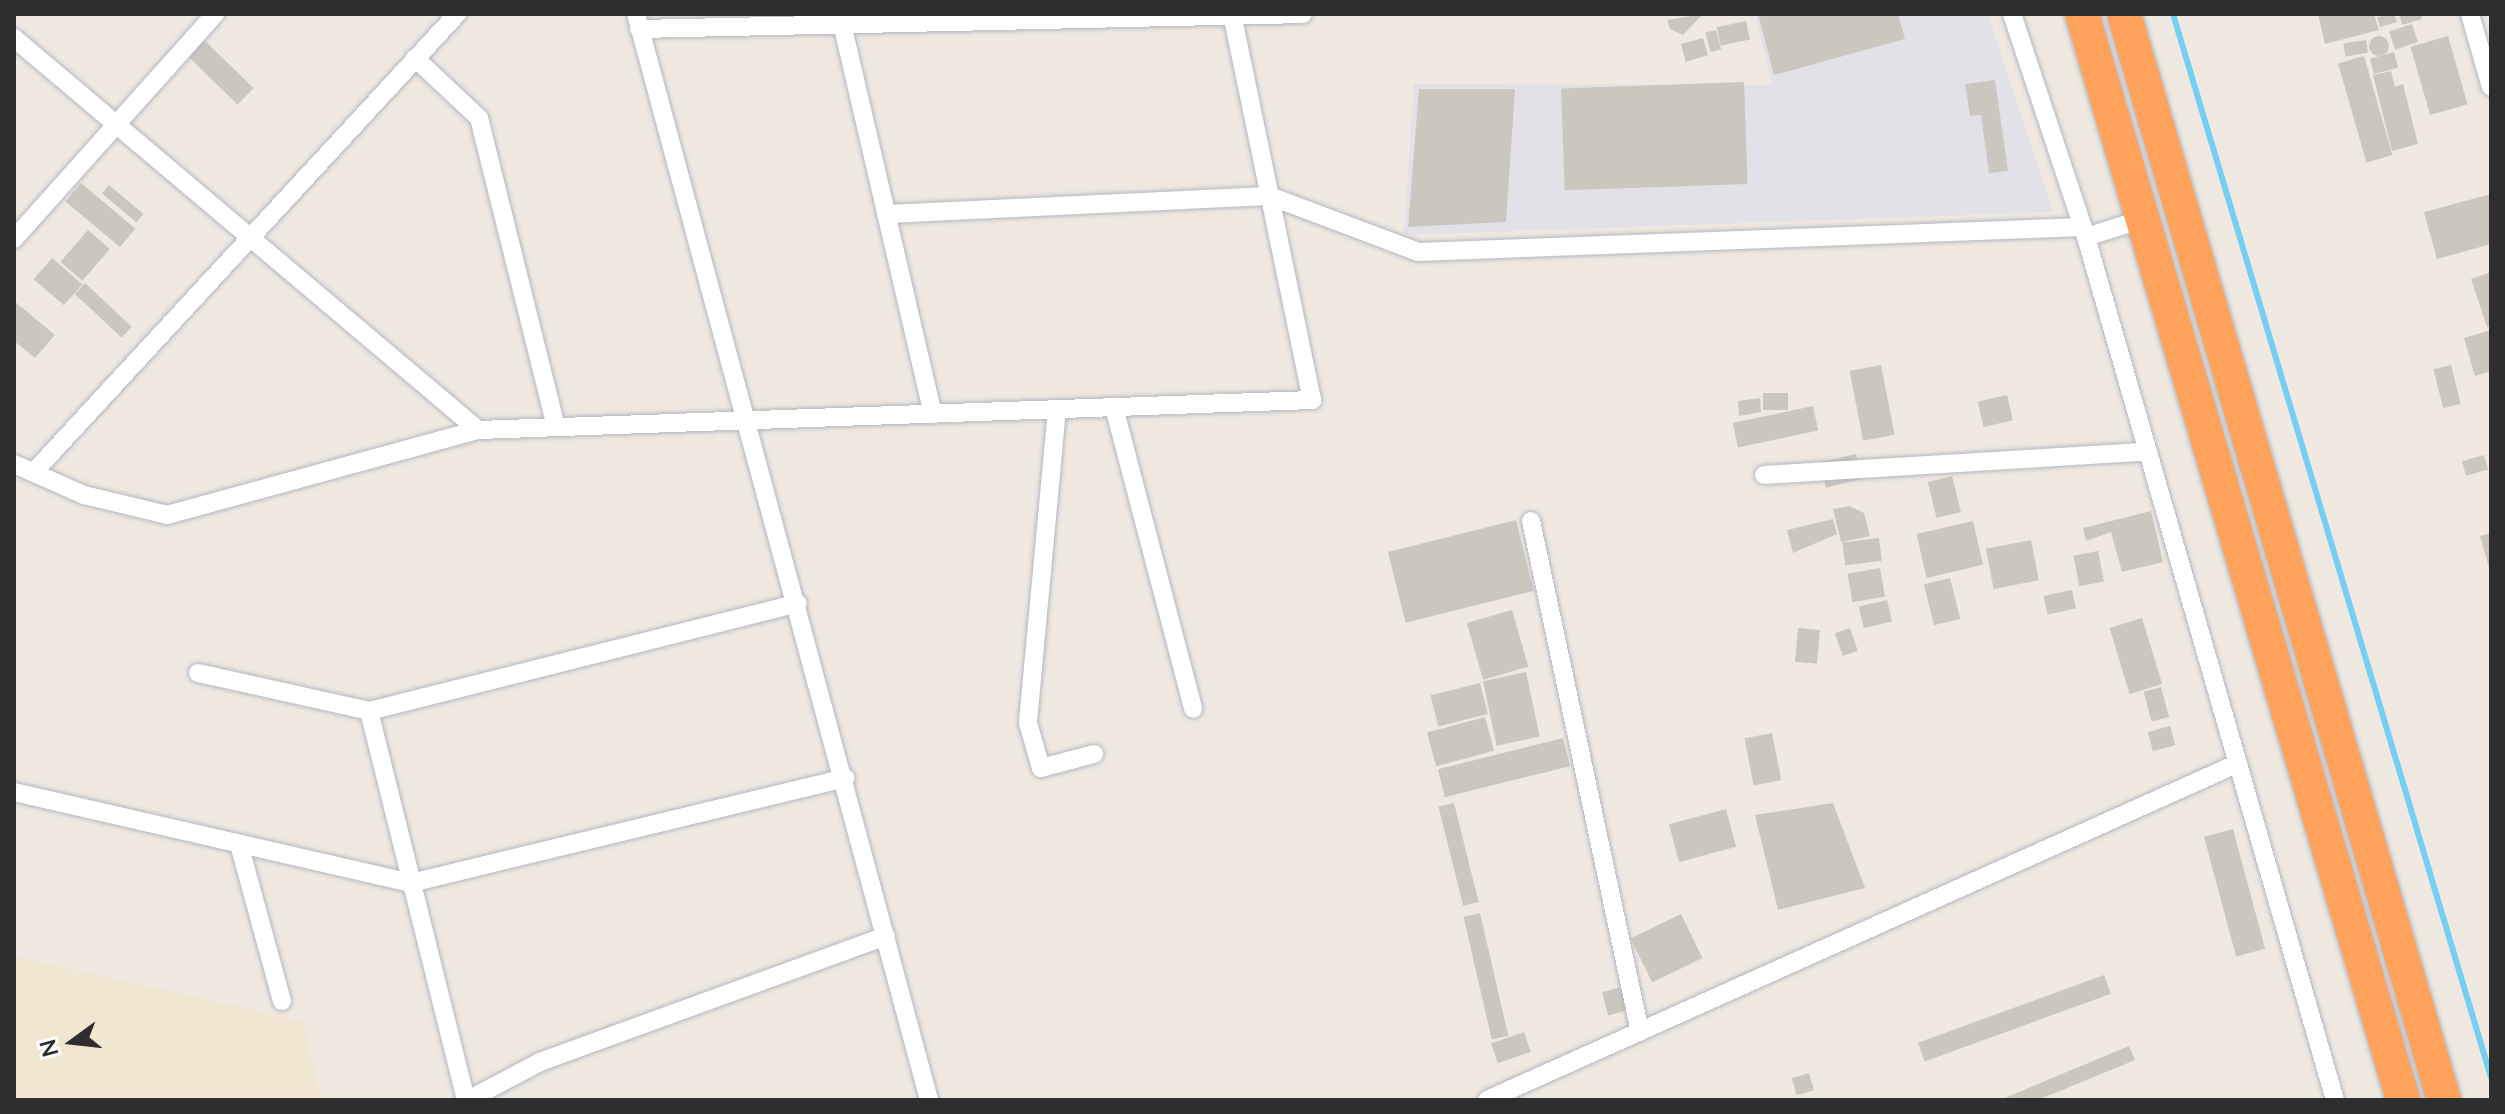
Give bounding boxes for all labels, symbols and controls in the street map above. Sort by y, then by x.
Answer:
north arrow [32,1002,112,1082]
text: N [33,1037,64,1060]

